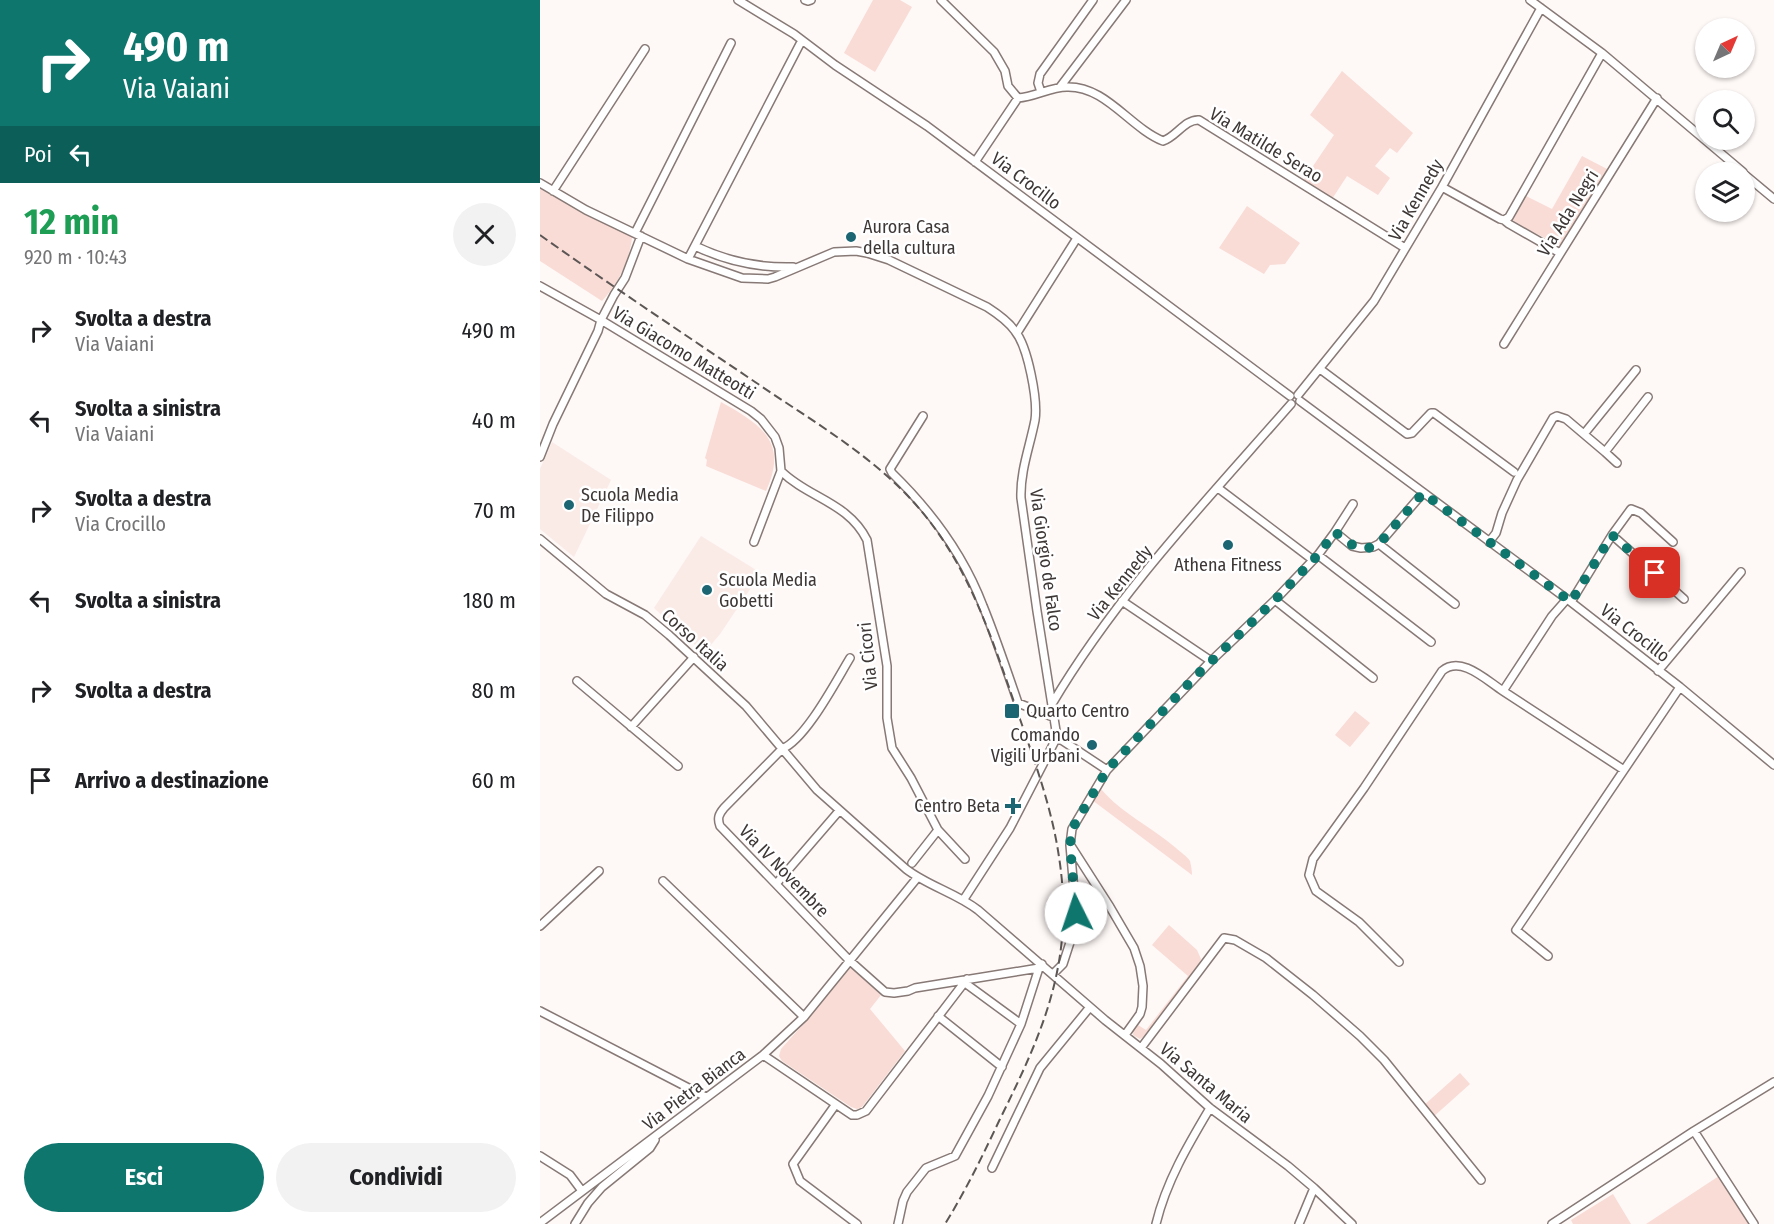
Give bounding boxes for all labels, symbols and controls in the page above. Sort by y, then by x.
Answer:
north arrow [1695,18,1755,78]
map controls [1695,18,1755,222]
text: 490 m [123,22,229,72]
icon: right [24,24,102,102]
text: Via Vaiani [123,73,230,105]
button: search [1695,90,1755,150]
street label: Via Matilde Serao [1205,103,1327,187]
icon: left [64,138,97,171]
text: Poi [24,141,52,168]
street label: Via Crocillo [987,148,1065,214]
street label: Via Kennedy [1384,155,1448,245]
button: layers [1695,162,1755,222]
street label: Via Ada Negri [1533,166,1603,260]
text: 12 min [24,200,119,244]
button: close [453,203,516,266]
place label: Aurora Casa della cultura [863,216,956,259]
marker: Aurora Casa della cultura [844,230,858,244]
text: 920 m · 10:43 [24,245,127,269]
street label: Via Giacomo Matteotti [609,302,759,404]
text: Svolta a destra [75,305,212,332]
icon: right [24,314,57,347]
text: 490 m [462,317,516,344]
text: Via Vaiani [75,332,154,356]
text: Svolta a sinistra [75,395,221,422]
icon: left [24,404,57,437]
text: 40 m [472,407,516,434]
text: Via Vaiani [75,422,154,446]
place label: Scuola Media De Filippo [581,484,679,527]
text: Svolta a destra [75,485,212,512]
street label: Via Giorgio de Falco [1025,487,1067,633]
icon: right [24,494,57,527]
text: 70 m [474,497,516,524]
marker: Scuola Media De Filippo [562,498,576,512]
text: Via Crocillo [75,512,166,536]
marker: Athena Fitness [1221,538,1235,552]
street label: Via Kennedy [1083,541,1157,625]
pin [1629,547,1680,598]
place label: Athena Fitness [1174,554,1282,576]
icon: arrive [1638,556,1671,589]
place label: Scuola Media Gobetti [719,569,817,612]
marker: Scuola Media Gobetti [700,583,714,597]
icon: left [24,584,57,617]
text: Svolta a sinistra [75,587,221,614]
text: 180 m [463,587,516,614]
street label: Via Crocillo [1596,599,1674,667]
street label: Corso Italia [657,604,733,676]
street label: Via Cicori [854,621,882,691]
icon: right [24,674,57,707]
text: Svolta a destra [75,677,212,704]
text: 80 m [471,677,516,704]
place label: Quarto Centro [1026,700,1129,722]
marker: Quarto Centro [1003,702,1021,720]
place label: Comando Vigili Urbani [991,724,1080,767]
marker: Comando Vigili Urbani [1085,738,1099,752]
icon: arrive [24,764,57,797]
text: Arrivo a destinazione [75,767,269,794]
text: 60 m [472,767,516,794]
place label: Centro Beta [914,795,1000,817]
marker: Centro Beta [1004,797,1022,815]
street label: Via IV Novembre [734,820,834,922]
position arrow [1044,881,1108,945]
street label: Via Santa Maria [1155,1038,1257,1128]
street label: Via Pietra Bianca [638,1043,750,1135]
button: Esci [24,1143,264,1212]
button: Condividi [276,1143,516,1212]

